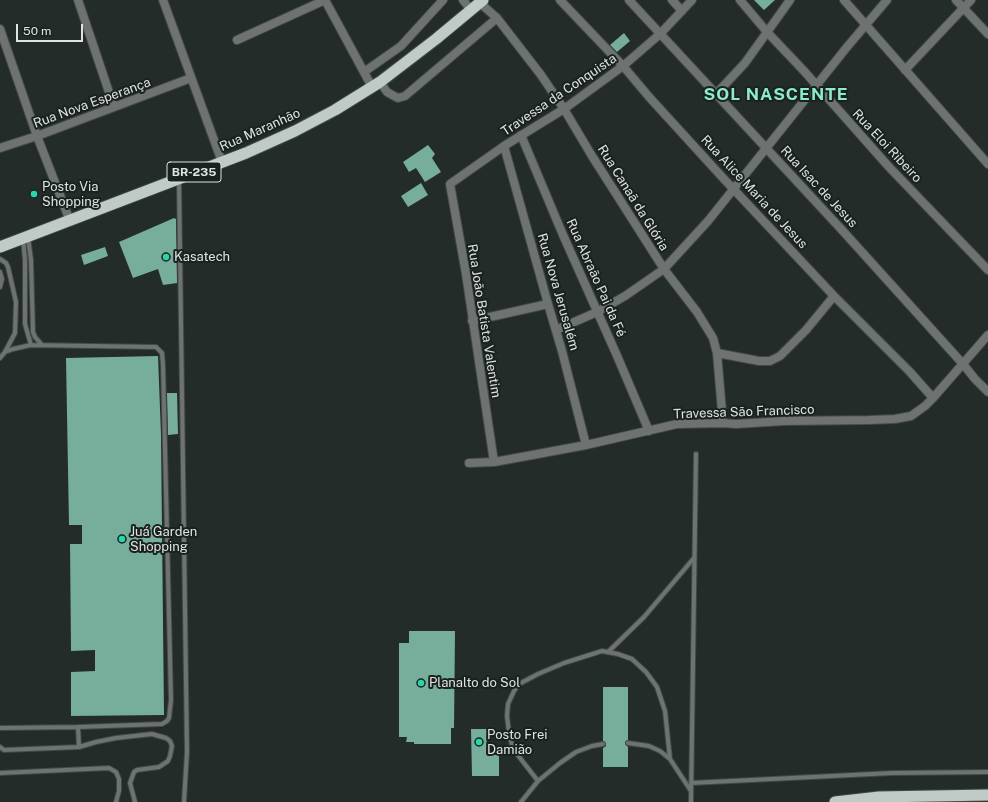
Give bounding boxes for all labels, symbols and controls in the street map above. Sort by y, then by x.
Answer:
scale bar [18,16,85,42]
text: 50 m [23,24,51,38]
street label: Travessa da Conquista [498,51,620,139]
street label: Rua Nova Esperança [31,75,153,131]
district label: SOL NASCENTE [704,85,848,105]
street label: Rua Maranhão [217,105,303,155]
street label: Rua Eloi Ribeiro [849,106,925,186]
street label: Rua Alice Maria de Jesus [697,132,811,252]
street label: Rua Canaã da Glória [594,142,672,254]
street label: Rua Isac de Jesus [777,143,861,231]
road number: BR-235 [167,162,221,182]
place label: Posto Via Shopping [42,179,100,210]
marker: Posto Via Shopping [29,189,39,199]
street label: Rua Abraão Pai da Fé [563,216,629,340]
street label: Rua Nova Jerusalém [534,232,582,352]
street label: Rua João Batista Valentim [464,243,504,399]
place label: Kasatech [174,249,230,265]
marker: Kasatech [161,252,171,262]
street label: Travessa São Francisco [673,402,815,422]
place label: Juá Garden Shopping [130,524,197,555]
marker: Juá Garden Shopping [117,534,127,544]
place label: Planalto do Sol [429,675,520,691]
marker: Planalto do Sol [416,678,426,688]
place label: Posto Frei Damião [487,727,548,758]
marker: Posto Frei Damião [474,737,484,747]

